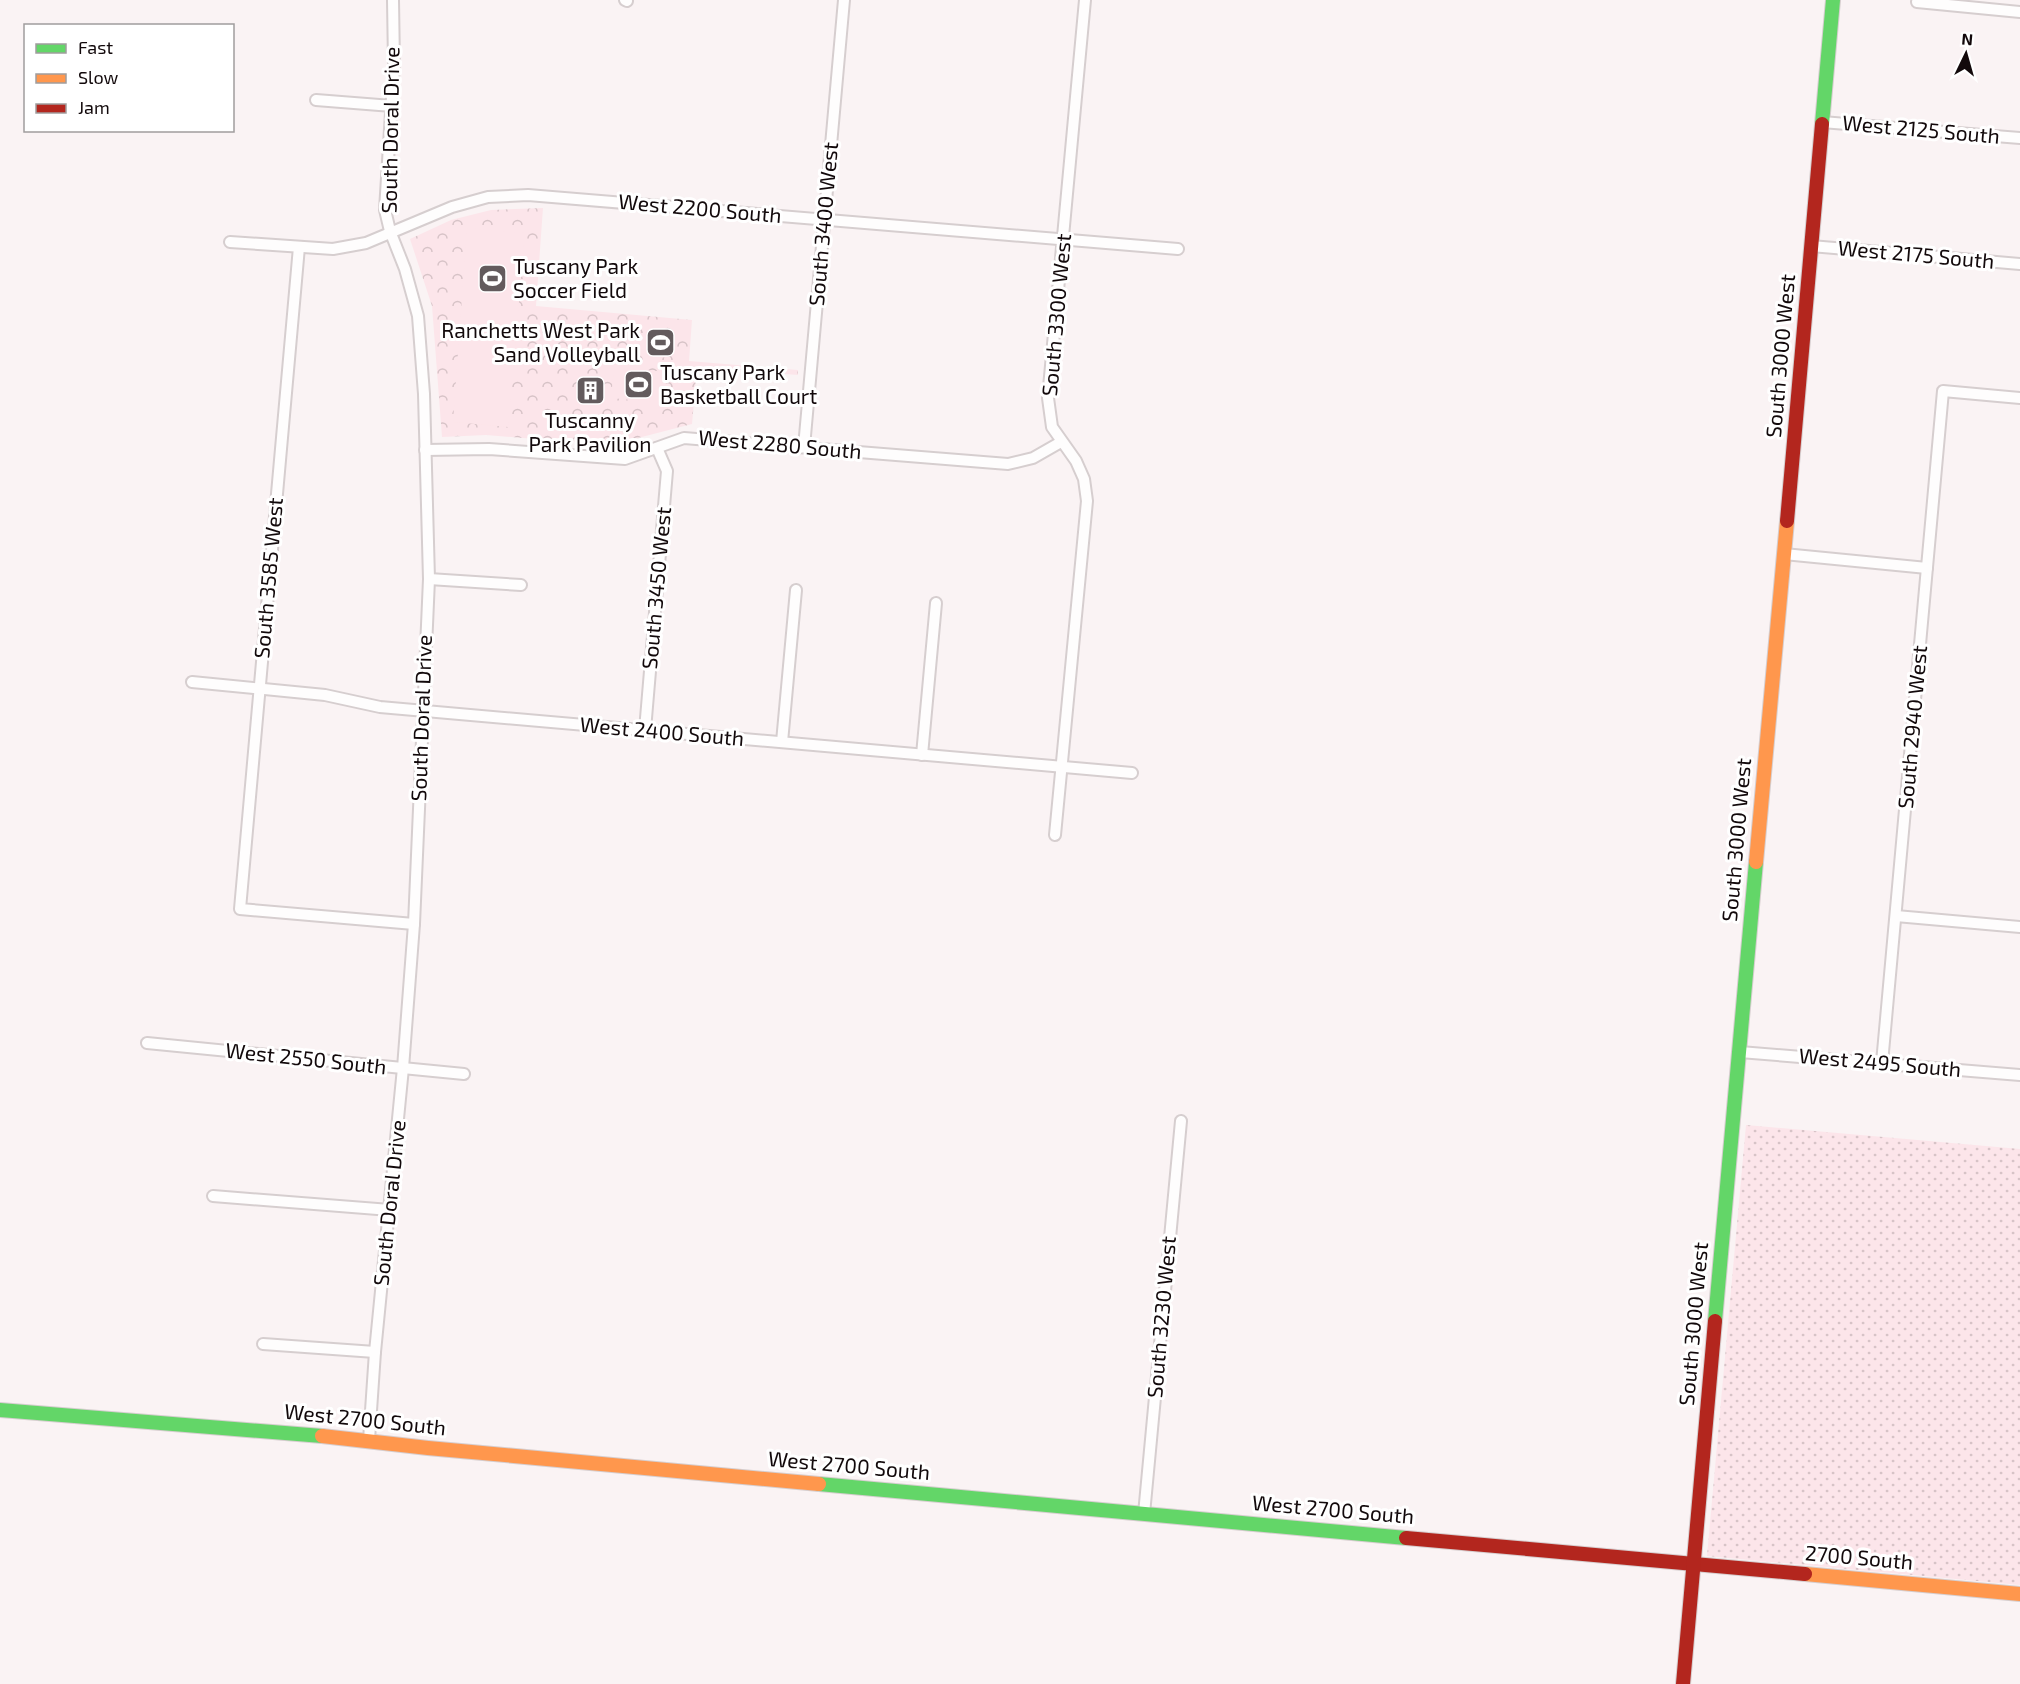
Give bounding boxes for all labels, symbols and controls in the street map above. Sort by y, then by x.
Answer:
legend [24,24,234,132]
north arrow [1936,24,1996,84]
text: N [1961,29,1974,49]
text: Fast [78,36,113,58]
street label: South Doral Drive [376,46,403,213]
text: Slow [78,66,119,88]
text: Jam [78,96,110,118]
street label: West 2125 South [1841,109,2001,148]
street label: South 3400 West [803,141,842,307]
street label: West 2200 South [618,188,783,227]
street label: South 3300 West [1036,233,1075,397]
street label: West 2175 South [1837,234,1995,273]
place label: Tuscany Park Soccer Field [513,253,639,302]
sports icon: Tuscany Park Soccer Field [476,263,508,295]
street label: South 3000 West [1760,273,1799,439]
place label: Ranchetts West Park Sand Volleyball [441,317,641,366]
sports icon: Ranchetts West Park Sand Volleyball [645,327,677,359]
place label: Tuscany Park Basketball Court [660,359,817,408]
sports icon: Tuscany Park Basketball Court [623,369,655,401]
building icon: Tuscanny Park Pavilion [574,374,606,406]
place label: Tuscanny Park Pavilion [528,407,652,456]
street label: West 2280 South [697,424,863,463]
street label: South 3585 West [248,496,287,659]
street label: South 3450 West [636,506,675,670]
street label: South Doral Drive [405,634,436,802]
street label: South 2940 West [1892,644,1931,810]
street label: West 2400 South [579,711,745,750]
street label: South 3000 West [1716,757,1755,923]
street label: West 2550 South [224,1037,388,1078]
street label: West 2495 South [1798,1042,1962,1081]
street label: South Doral Drive [367,1119,410,1287]
street label: South 3230 West [1141,1235,1180,1399]
street label: South 3000 West [1673,1241,1712,1407]
street label: West 2700 South [283,1398,447,1439]
street label: West 2700 South [767,1445,931,1484]
street label: West 2700 South [1251,1489,1415,1528]
street label: 2700 South [1804,1539,1914,1574]

